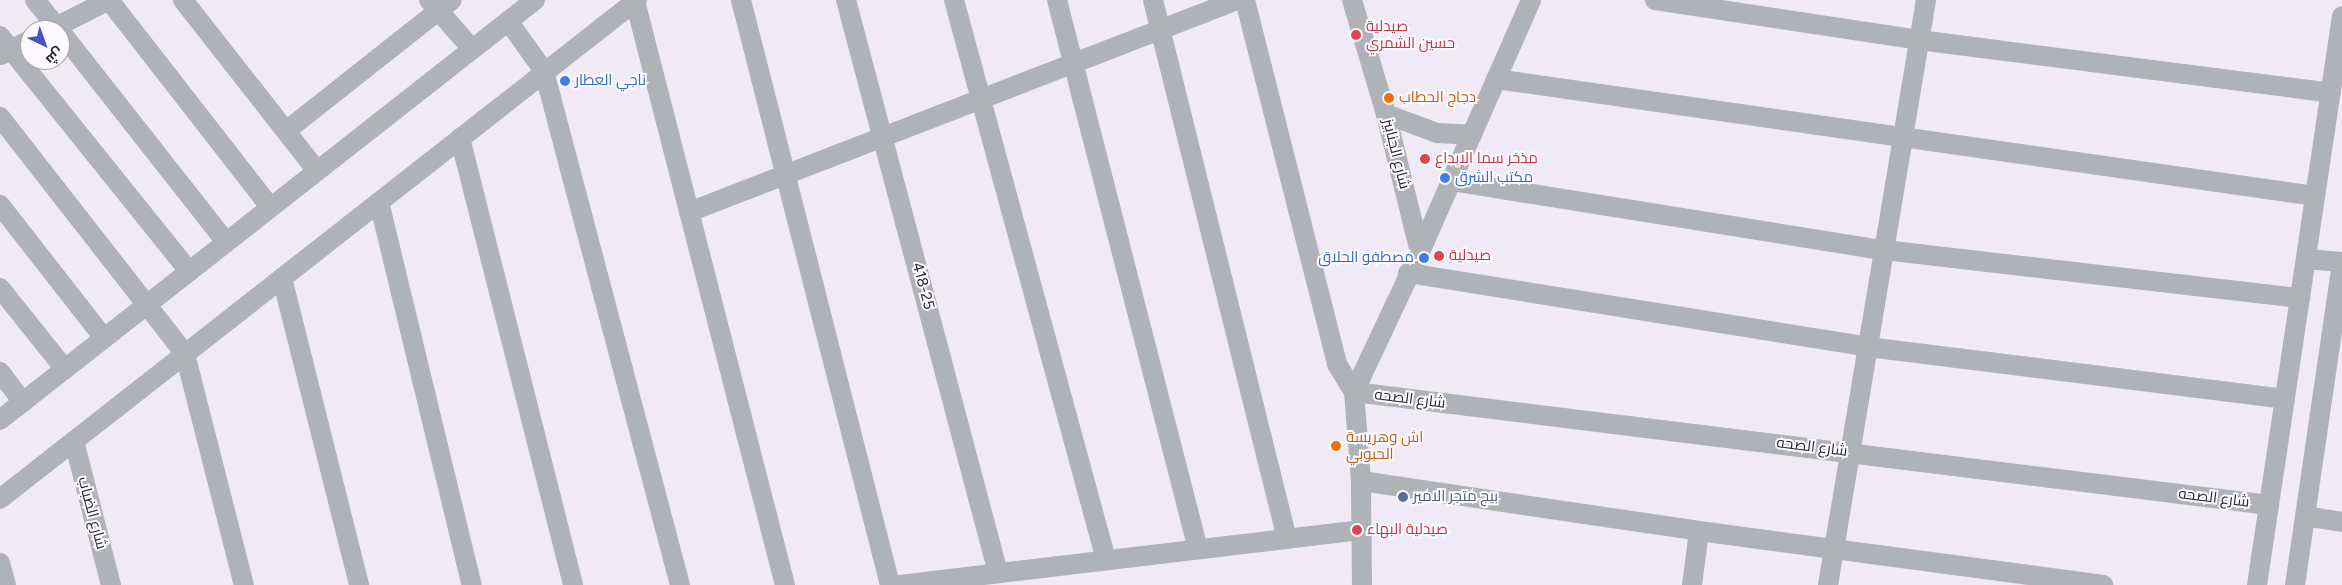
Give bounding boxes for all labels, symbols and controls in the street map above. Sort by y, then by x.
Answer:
place label: صيدلية حسين الشمري [1366,17,1455,52]
north arrow [20,20,70,70]
marker: صيدلية حسين الشمري [1350,29,1362,41]
text: ش [42,43,67,68]
place label: ناجي العطار [575,72,646,90]
marker: ناجي العطار [559,75,571,87]
place label: دجاج الحطاب [1399,89,1476,107]
marker: دجاج الحطاب [1383,92,1395,104]
street label: شارع الجنابيز [1379,117,1413,191]
place label: مذخر سما الابداع [1435,150,1538,168]
marker: مذخر سما الابداع [1419,153,1431,165]
place label: مكتب الشرق [1455,169,1533,187]
marker: مكتب الشرق [1439,172,1451,184]
place label: صيدلية [1449,247,1491,265]
place label: مصطفو الحلاق [1318,249,1414,267]
marker: صيدلية [1433,250,1445,262]
marker: مصطفو الحلاق [1418,252,1430,264]
street label: 418-25 [908,260,938,312]
street label: شارع الصحه [1373,386,1447,412]
place label: اش وهريسة الحبوبي [1346,428,1423,463]
street label: شارع الصحه [1775,434,1849,460]
marker: اش وهريسة الحبوبي [1330,440,1342,452]
street label: شارع الضباب [74,475,110,551]
street label: شارع الصحه [2177,485,2251,511]
place label: بيج متجر الامير [1413,488,1498,506]
marker: بيج متجر الامير [1397,491,1409,503]
place label: صيدلية البهاء [1367,521,1448,539]
marker: صيدلية البهاء [1351,524,1363,536]

